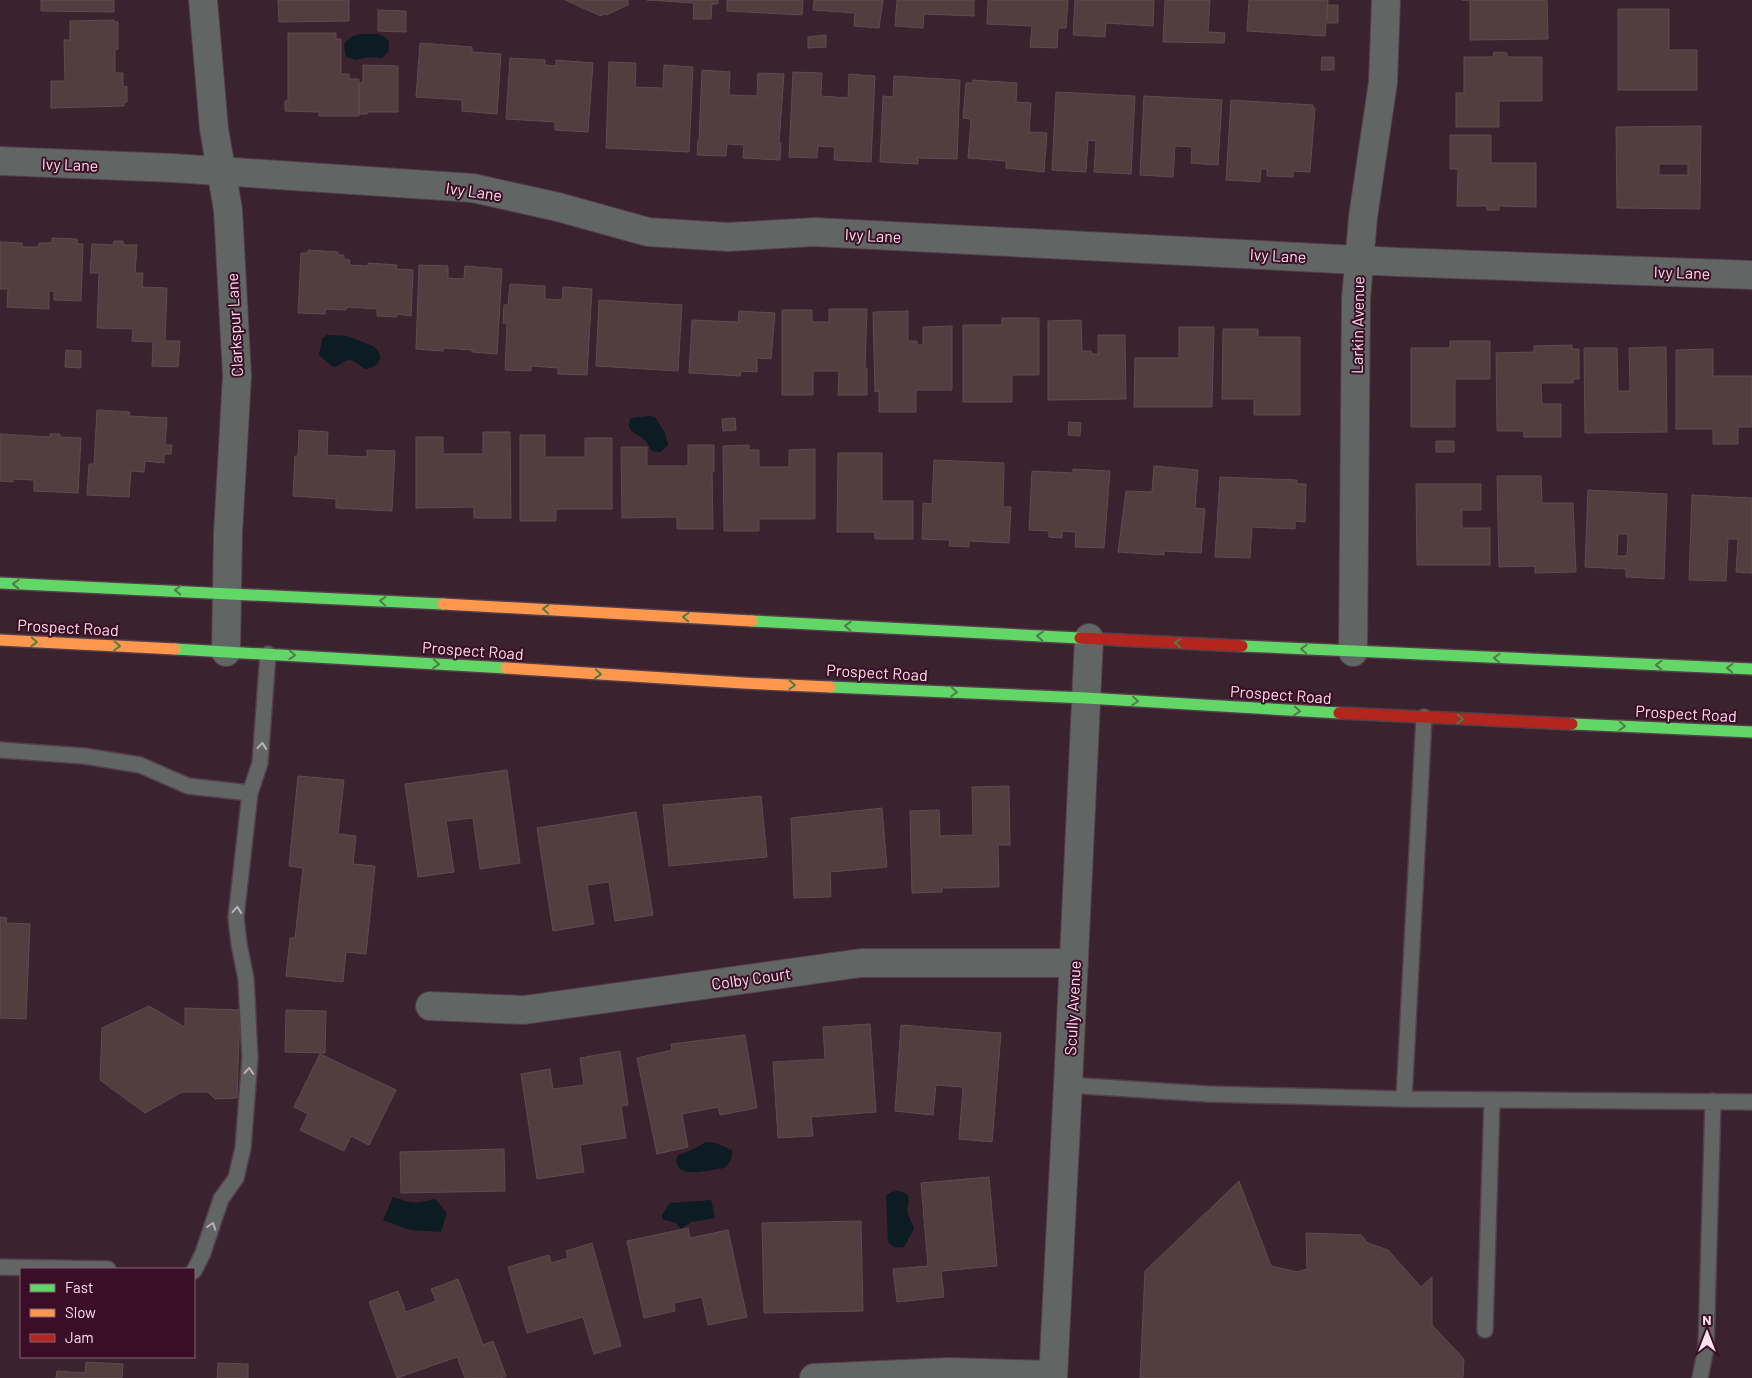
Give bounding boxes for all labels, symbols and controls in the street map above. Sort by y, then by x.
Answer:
street label: Ivy Lane [41,154,99,174]
street label: Ivy Lane [445,178,503,204]
street label: Ivy Lane [844,224,902,246]
street label: Ivy Lane [1249,244,1307,266]
street label: Ivy Lane [1653,262,1711,282]
street label: Clarkspur Lane [222,273,246,377]
street label: Larkin Avenue [1347,276,1367,374]
one-way arrow [11,578,19,589]
one-way arrow [174,585,182,596]
one-way arrow [379,595,387,606]
one-way arrow [541,604,549,615]
one-way arrow [682,612,690,623]
street label: Prospect Road [17,615,119,639]
one-way arrow [844,621,852,632]
one-way arrow [1036,630,1044,641]
one-way arrow [30,636,38,647]
street label: Prospect Road [422,637,524,663]
one-way arrow [1173,637,1181,648]
one-way arrow [113,641,121,652]
one-way arrow [1300,644,1308,655]
one-way arrow [288,650,296,661]
one-way arrow [1493,652,1501,663]
one-way arrow [432,658,440,669]
one-way arrow [1655,659,1663,670]
street label: Prospect Road [826,660,928,684]
one-way arrow [1726,662,1734,673]
one-way arrow [594,668,602,679]
one-way arrow [788,679,796,690]
street label: Prospect Road [1230,681,1332,707]
one-way arrow [951,687,959,697]
one-way arrow [1131,695,1139,706]
street label: Prospect Road [1635,701,1737,725]
one-way arrow [1294,705,1302,716]
one-way arrow [1456,714,1464,724]
one-way arrow [1618,721,1626,732]
one-way arrow [256,741,267,749]
one-way arrow [232,906,243,914]
street label: Scully Avenue [1060,960,1084,1056]
street label: Colby Court [710,963,792,993]
one-way arrow [243,1067,254,1075]
one-way arrow [206,1223,216,1231]
legend [20,1268,195,1358]
text: Fast [65,1278,93,1296]
text: Slow [65,1303,96,1321]
north arrow [1682,1308,1732,1358]
text: N [1702,1311,1712,1328]
text: Jam [65,1328,94,1346]

